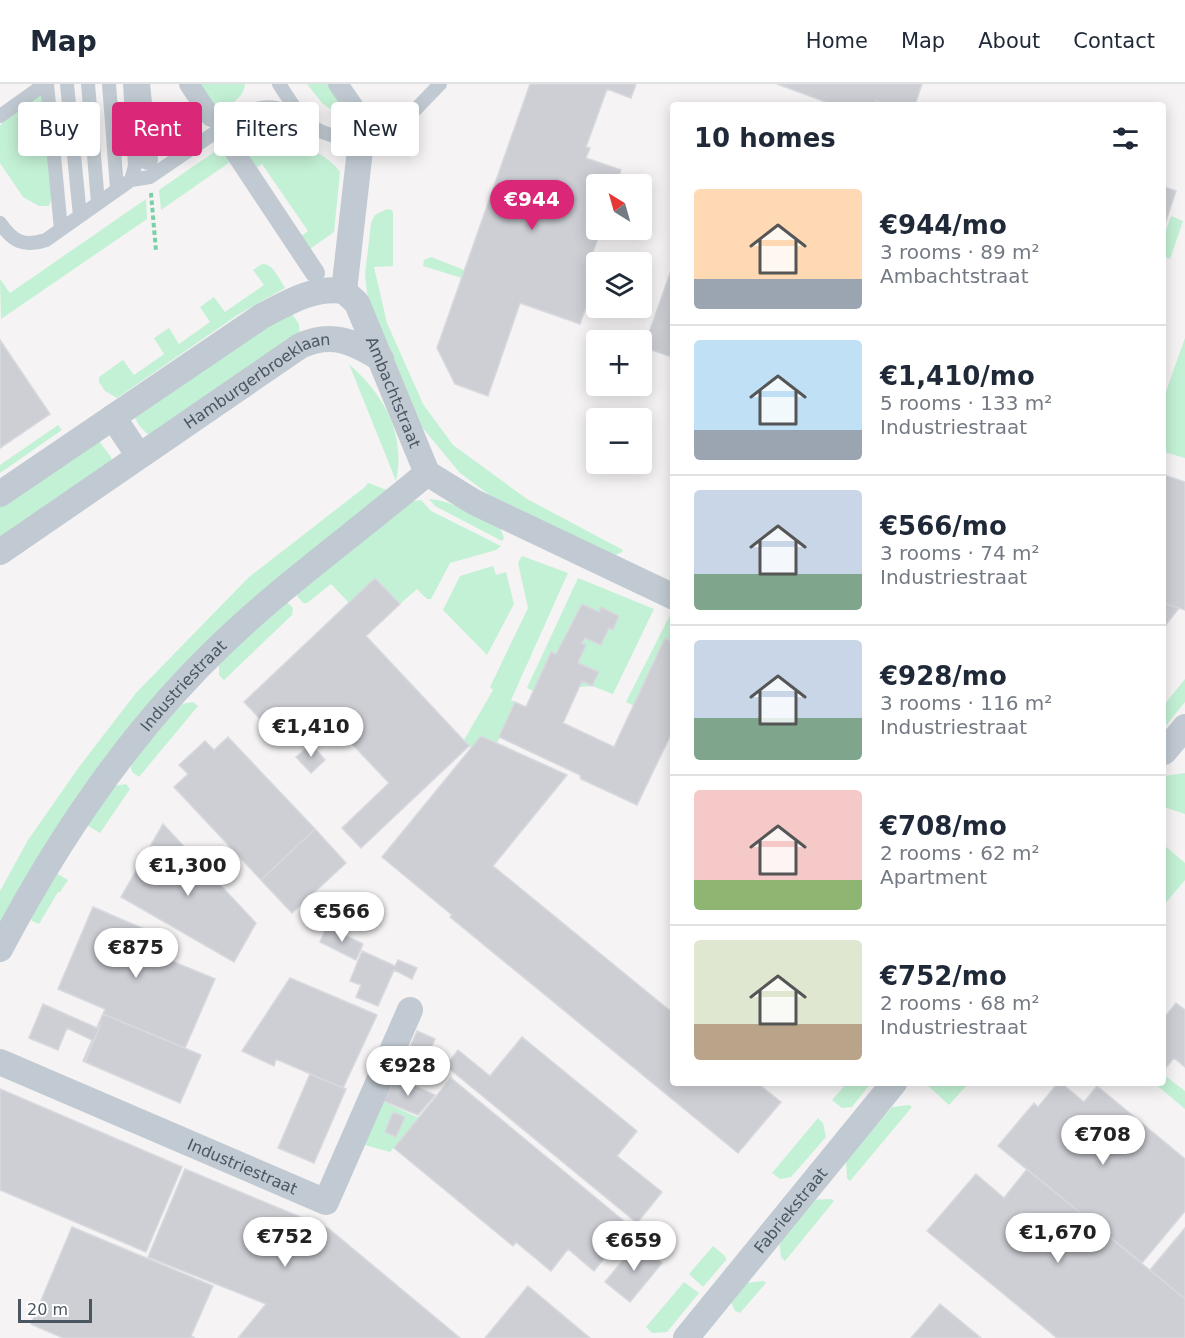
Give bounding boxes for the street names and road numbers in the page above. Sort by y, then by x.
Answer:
street label: Hamburgerbroeklaan [180,329,331,433]
street label: Ambachtstraat [362,333,425,451]
street label: Industriestraat [136,636,230,735]
street label: Industriestraat [185,1134,300,1198]
street label: Fabriekstraat [750,1163,831,1257]

